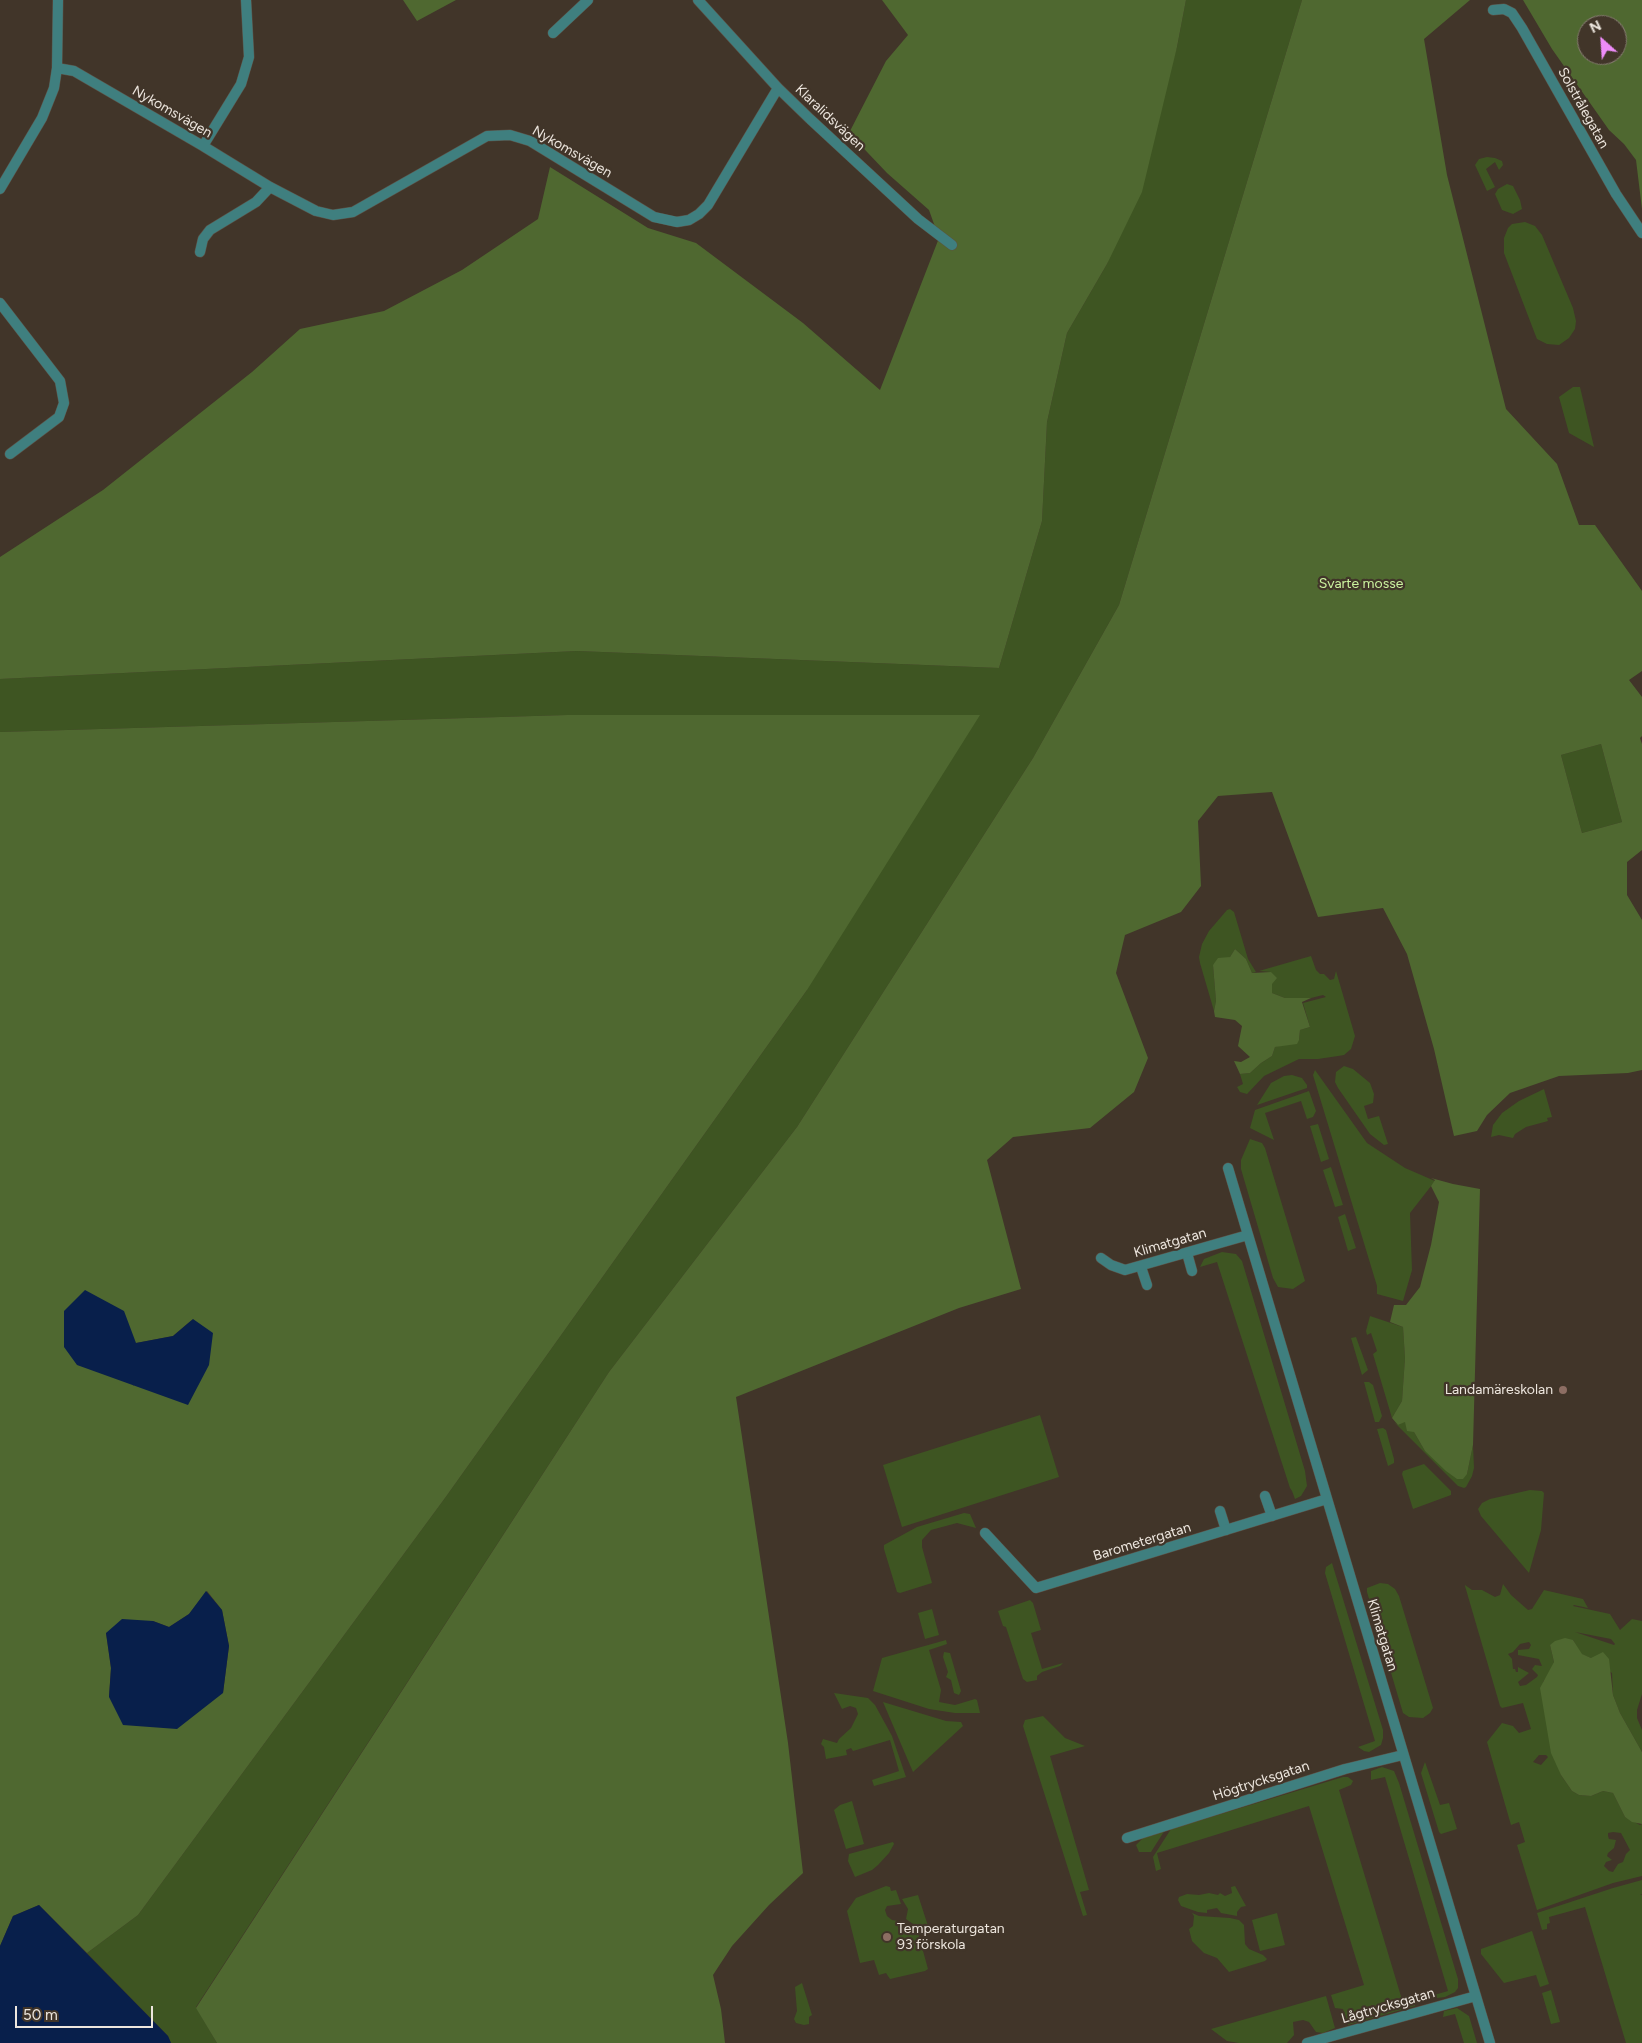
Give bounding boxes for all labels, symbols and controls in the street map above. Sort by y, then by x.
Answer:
north arrow [1577,15,1627,65]
text: N [1587,17,1604,37]
street label: Solstrålegatan [1554,65,1612,151]
street label: Klaralidsvägen [791,81,869,155]
street label: Nykomsvägen [129,82,215,142]
street label: Nykomsvägen [529,122,615,182]
park label: Svarte mosse [1319,576,1403,592]
street label: Klimatgatan [1132,1225,1208,1261]
place label: Landamäreskolan [1445,1382,1553,1398]
marker: Landamäreskolan [1557,1384,1569,1396]
street label: Barometergatan [1091,1519,1193,1565]
street label: Klimatgatan [1363,1597,1401,1673]
street label: Högtrycksgatan [1211,1757,1311,1805]
place label: Temperaturgatan 93 förskola [897,1921,1005,1954]
marker: Temperaturgatan 93 förskola [881,1931,893,1943]
street label: Lågtrycksgatan [1339,1985,1437,2027]
scale bar [18,1996,155,2028]
text: 50 m [23,2006,58,2024]

